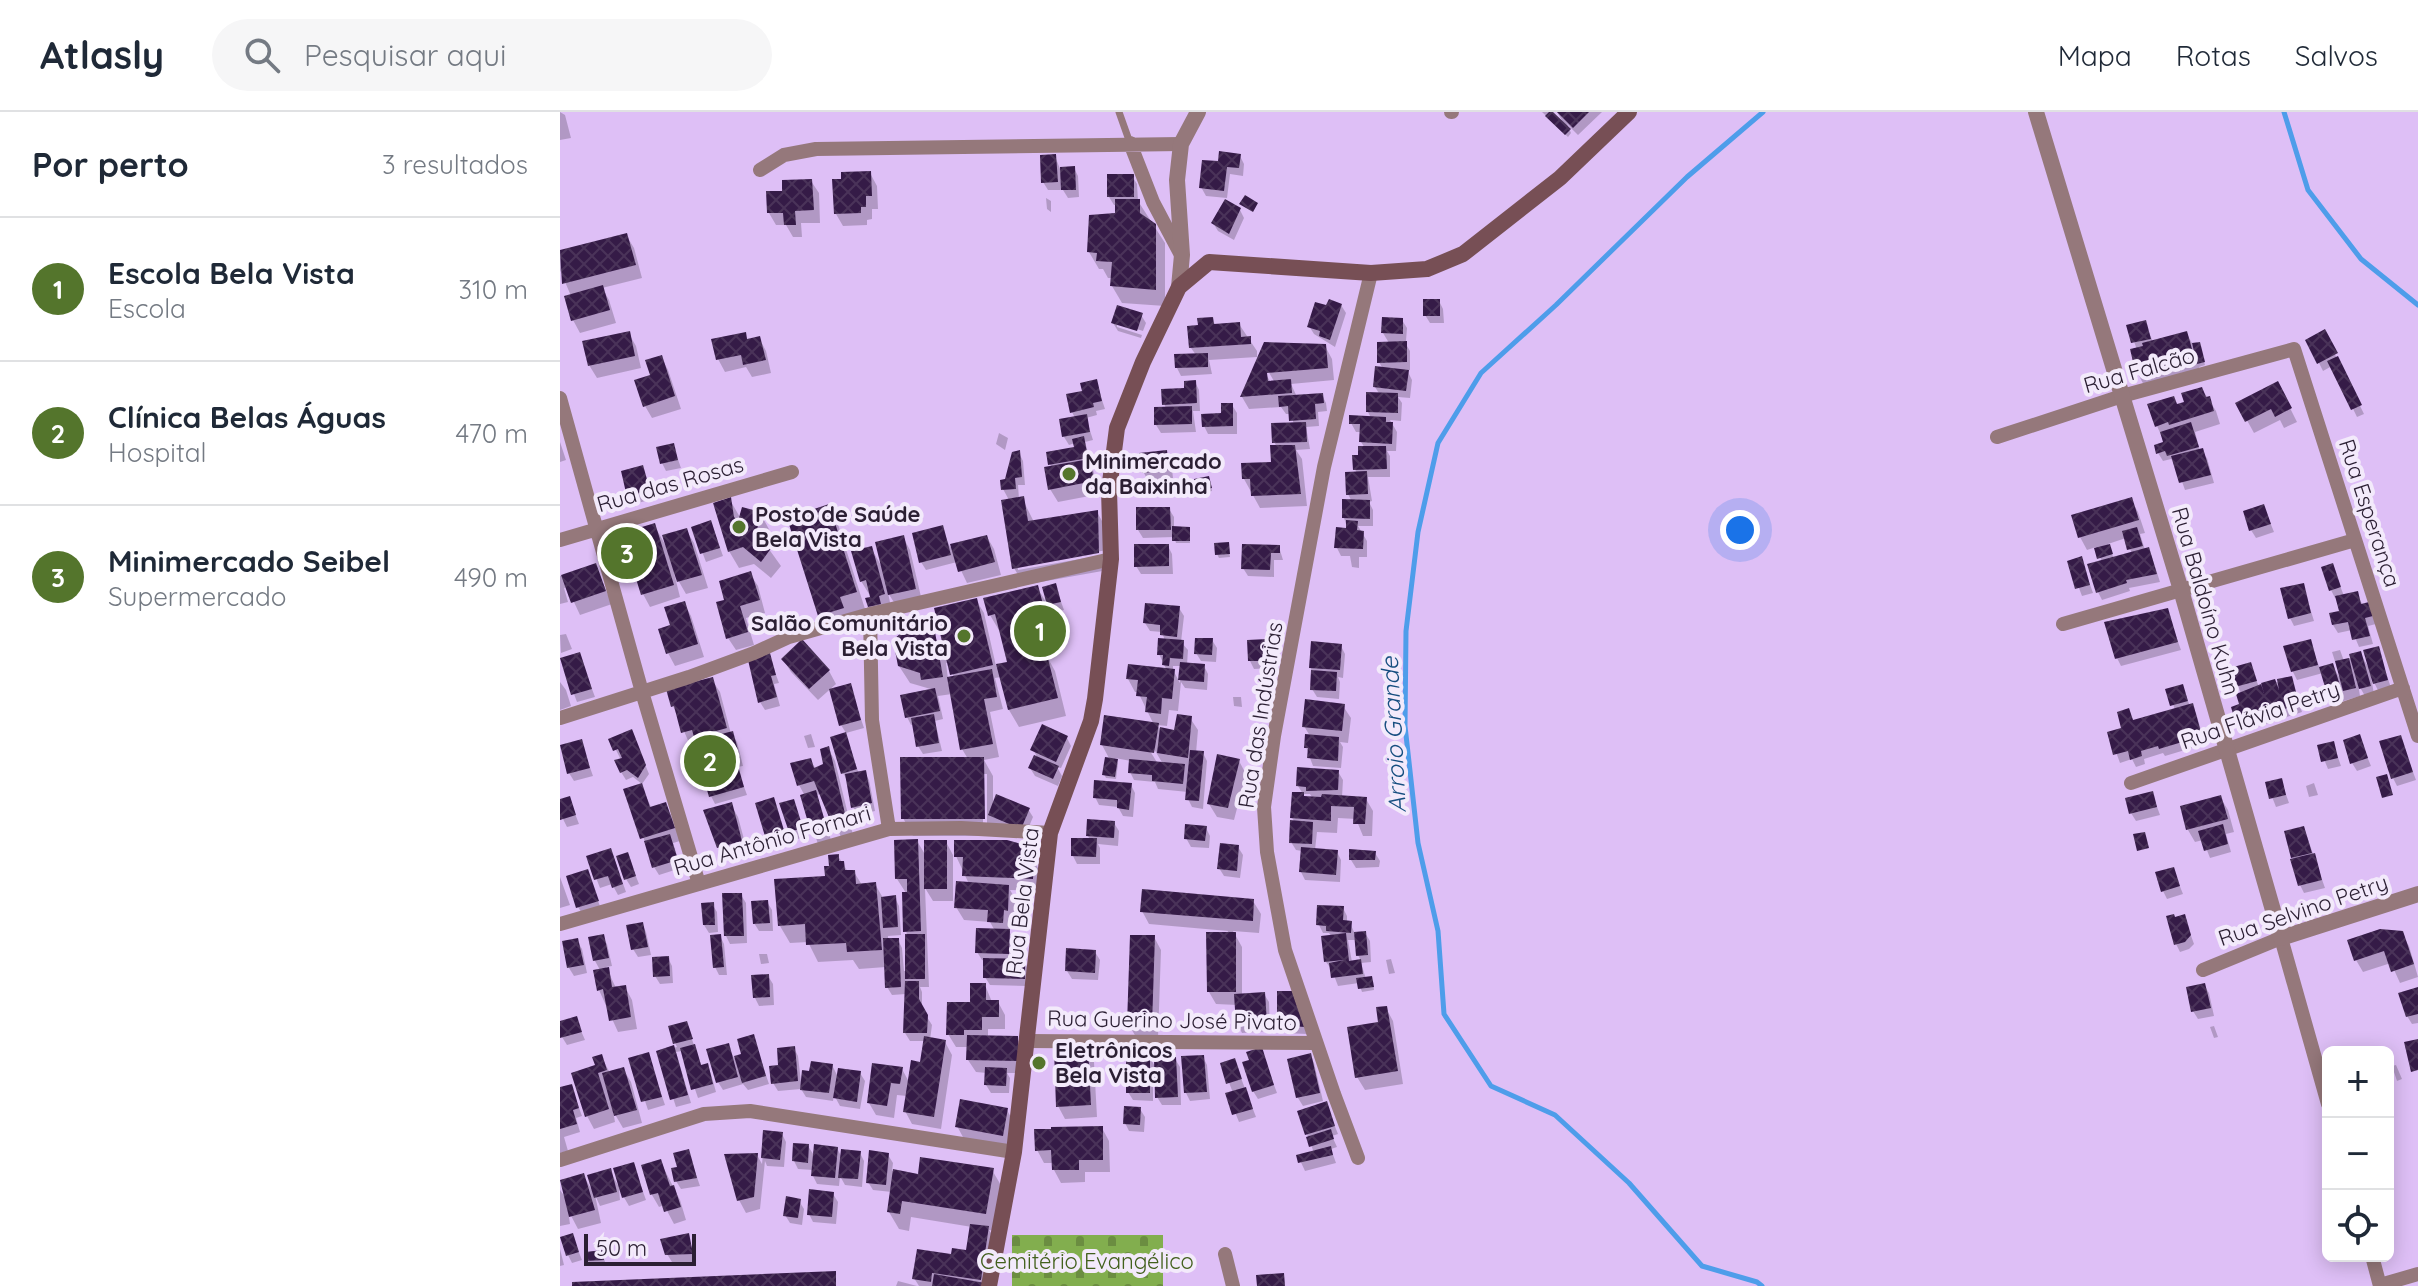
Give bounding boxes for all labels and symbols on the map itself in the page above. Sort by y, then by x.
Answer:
street label: Rua Falcão [2080,341,2198,399]
street label: Rua Esperança [2333,435,2407,591]
place label: Minimercado da Baixinha [1085,447,1222,500]
street label: Rua das Rosas [593,450,747,518]
marker: Minimercado da Baixinha [1060,465,1078,483]
place label: Posto de Saúde Bela Vista [755,500,921,553]
street label: Rua Baldoíno Kuhn [2166,504,2246,698]
your location [1720,510,1760,550]
marker: Posto de Saúde Bela Vista [730,518,748,536]
pin: 3 [601,523,653,583]
pin: 1 [1014,601,1066,661]
place label: Salão Comunitário Bela Vista [751,609,948,662]
street label: Rua das Indústrias [1231,620,1289,810]
marker: Salão Comunitário Bela Vista [955,627,973,645]
water label: Arroio Grande [1374,655,1412,814]
street label: Rua Flávia Petry [2177,675,2343,755]
pin: 2 [684,731,736,791]
street label: Rua Antônio Fornari [670,798,874,882]
street label: Rua Bela Vista [999,826,1045,976]
street label: Rua Selvino Petry [2214,868,2392,952]
street label: Rua Guerino José Pivato [1047,1004,1297,1036]
place label: Eletrônicos Bela Vista [1055,1036,1173,1089]
marker: Eletrônicos Bela Vista [1030,1054,1048,1072]
scale bar [584,1230,696,1266]
park label: Cemitério Evangélico [980,1247,1194,1275]

